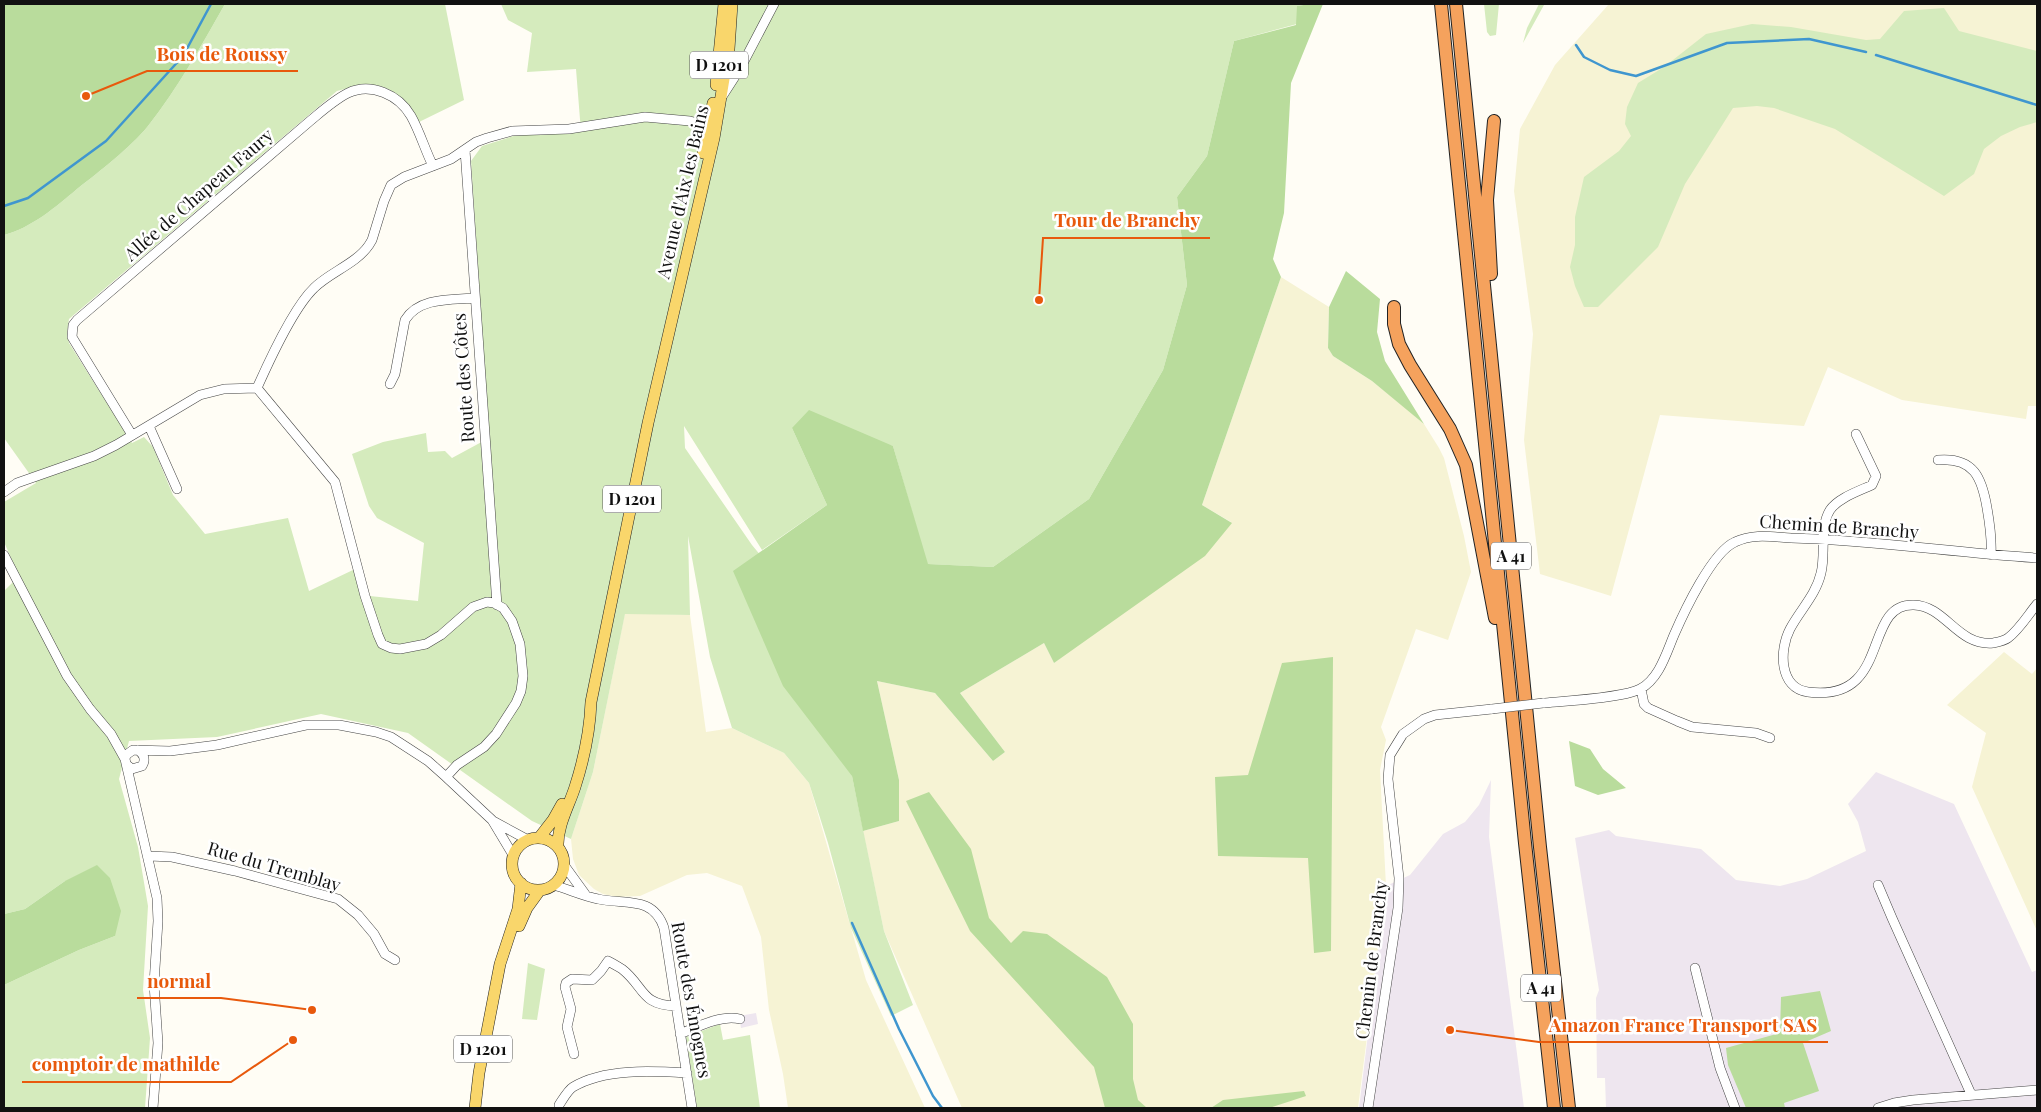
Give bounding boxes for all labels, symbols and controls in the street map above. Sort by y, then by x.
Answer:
callout: Bois de Roussy [147,37,298,71]
text: Bois de Roussy [157,40,288,66]
road number: D 1201 [690,52,748,78]
street label: Avenue d'Aix les Bains [650,103,714,282]
street label: Allée de Chapeau Faury [118,123,278,266]
callout: Tour de Branchy [1043,204,1210,238]
text: Tour de Branchy [1054,206,1200,232]
street label: Route des Côtes [447,312,480,444]
road number: D 1201 [603,486,661,512]
street label: Chemin de Branchy [1759,508,1920,544]
road number: A 41 [1491,542,1531,570]
street label: Rue du Tremblay [205,836,344,897]
street label: Chemin de Branchy [1349,879,1393,1041]
street label: Route des Émognes [666,920,718,1080]
callout: normal [137,964,221,998]
text: normal [147,967,211,993]
road number: A 41 [1521,974,1561,1001]
callout: Amazon France Transport SAS [1539,1008,1828,1042]
text: Amazon France Transport SAS [1548,1011,1817,1037]
road number: D 1201 [454,1036,512,1062]
callout: comptoir de mathilde [22,1048,231,1082]
text: comptoir de mathilde [32,1050,220,1076]

